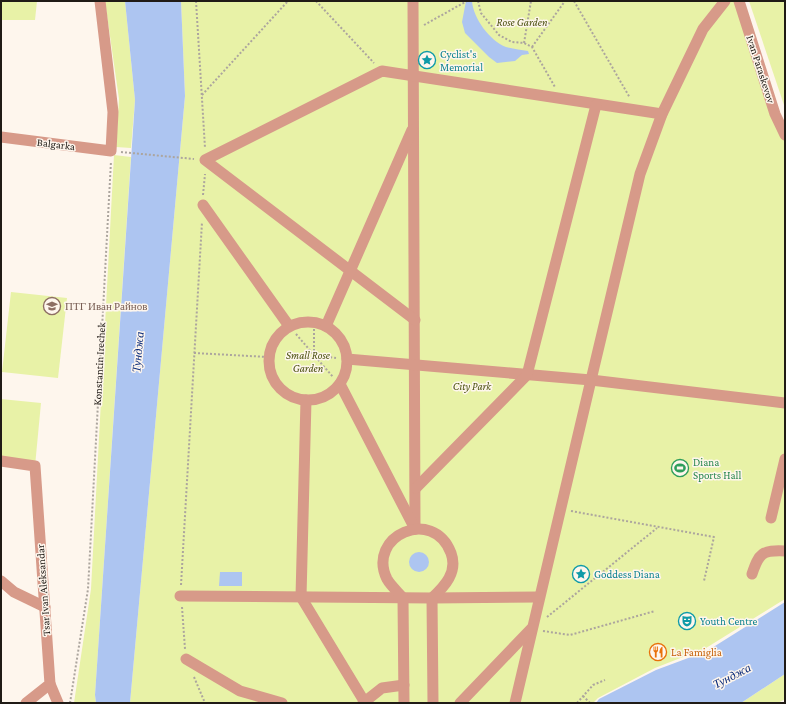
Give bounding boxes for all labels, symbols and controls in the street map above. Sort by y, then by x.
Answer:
park label: Rose Garden [497,16,548,28]
street label: Ivan Paraskevov [744,34,778,105]
place label: Cyclist's Memorial [440,48,483,73]
place icon: Cyclist's Memorial [417,50,437,70]
street label: Balgarka [36,136,76,153]
school or university icon: ПТГ Иван Райнов [42,296,62,316]
place label: ПТГ Иван Райнов [65,300,147,312]
street label: Konstantin Irechek [91,321,107,406]
water label: Тунджа [129,331,147,373]
park label: Small Rose Garden [286,349,331,374]
park label: City Park [453,380,492,393]
place label: Diana Sports Hall [693,456,741,482]
sports icon: Diana Sports Hall [670,458,690,478]
street label: Tsar Ivan Aleksandar [34,544,52,636]
place icon: Goddess Diana [571,564,591,584]
place label: Goddess Diana [594,568,660,580]
theatre icon: Youth Centre [677,611,697,631]
place label: Youth Centre [700,615,757,627]
restaurant icon: La Famiglia [648,642,668,662]
place label: La Famiglia [671,646,722,659]
water label: Тунджа [711,661,753,691]

